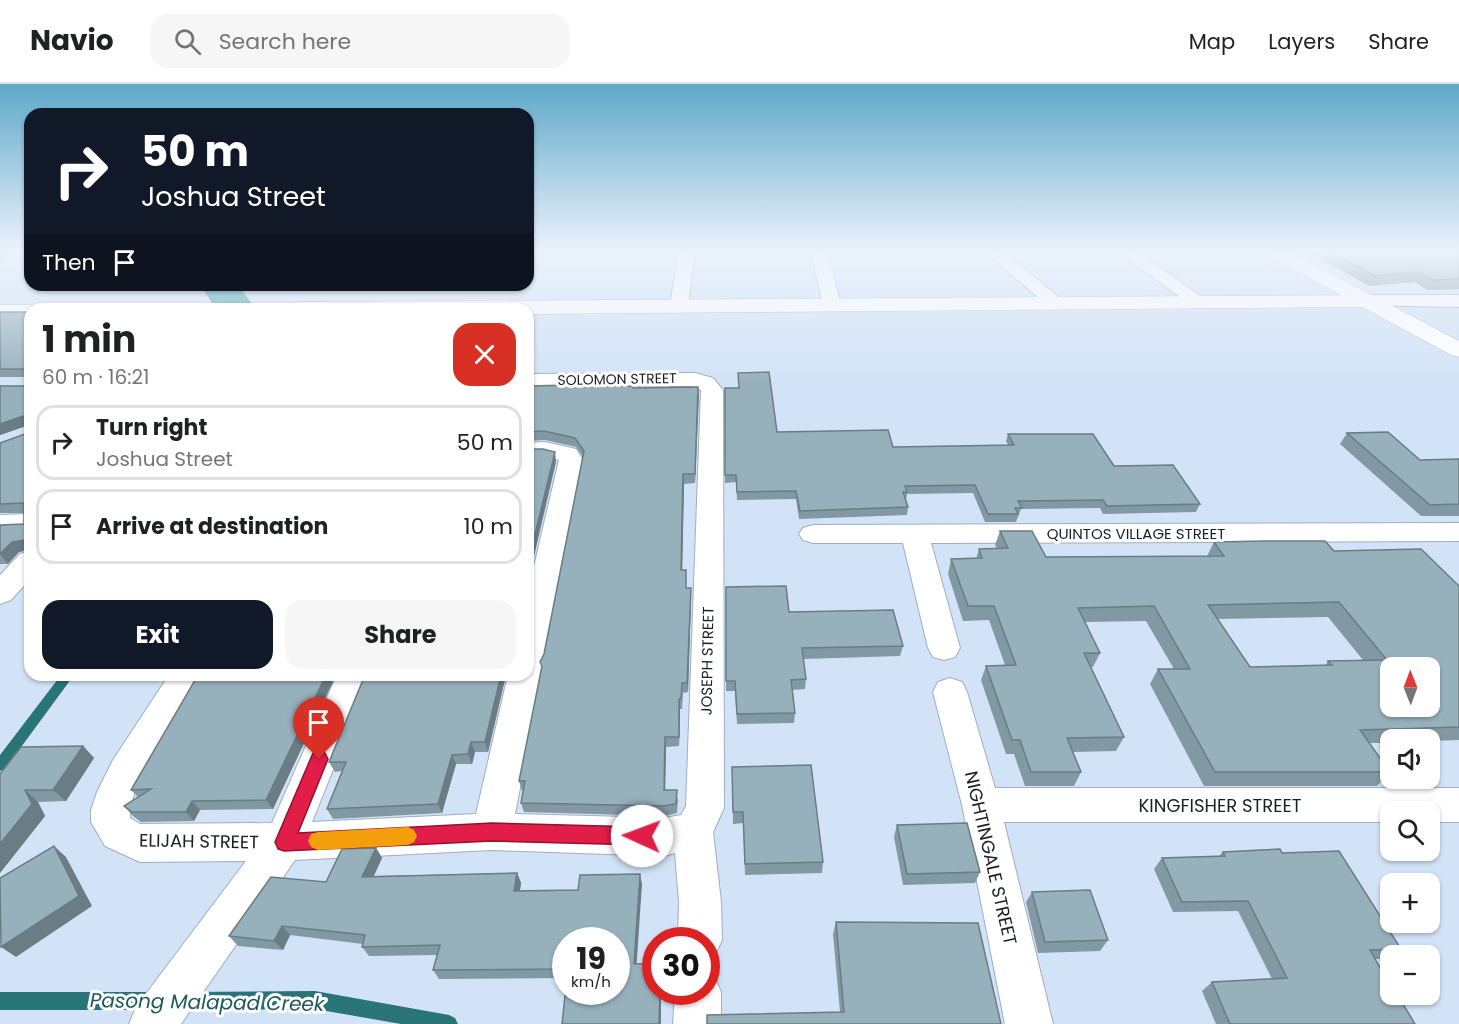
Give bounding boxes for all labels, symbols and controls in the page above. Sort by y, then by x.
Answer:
search box [150,14,570,68]
text: Navio [30,21,114,60]
icon: search [171,25,204,58]
text: Search here [219,26,351,57]
text: Map [1189,27,1235,56]
text: Layers [1268,27,1335,56]
text: Share [1368,27,1429,56]
text: 50 m [141,122,249,181]
icon: right [42,132,120,210]
text: Joshua Street [141,178,326,215]
icon: arrive [108,246,141,279]
text: Then [42,247,96,278]
text: 1 min [42,314,136,365]
button: close [453,323,516,386]
text: 60 m · 16:21 [42,363,149,391]
street label: SOLOMON STREET [557,368,677,390]
text: Turn right [96,412,207,443]
icon: right [45,426,78,459]
text: 50 m [457,427,513,458]
text: Joshua Street [96,445,233,473]
icon: arrive [45,510,78,543]
text: Arrive at destination [96,511,328,542]
text: 10 m [464,511,513,542]
street label: QUINTOS VILLAGE STREET [1047,523,1225,544]
button: Exit [42,600,273,669]
button: Share [285,600,516,669]
street label: JOSEPH STREET [696,606,718,716]
north arrow [1380,657,1440,717]
map controls [1380,657,1440,1005]
pin [293,697,344,759]
icon: arrive [302,706,335,739]
button: sound [1380,729,1440,789]
street label: NIGHTINGALE STREET [959,769,1023,948]
street label: KINGFISHER STREET [1139,793,1302,818]
button: search [1380,801,1440,861]
position arrow [610,804,674,868]
street label: ELIJAH STREET [139,827,259,855]
button: + [1380,873,1440,933]
speed limit sign: 30 [642,927,720,1005]
text: 19 [576,937,606,980]
button: − [1380,945,1440,1005]
text: km/h [571,971,611,992]
water label: Pasong Malapad Creek [90,986,326,1018]

